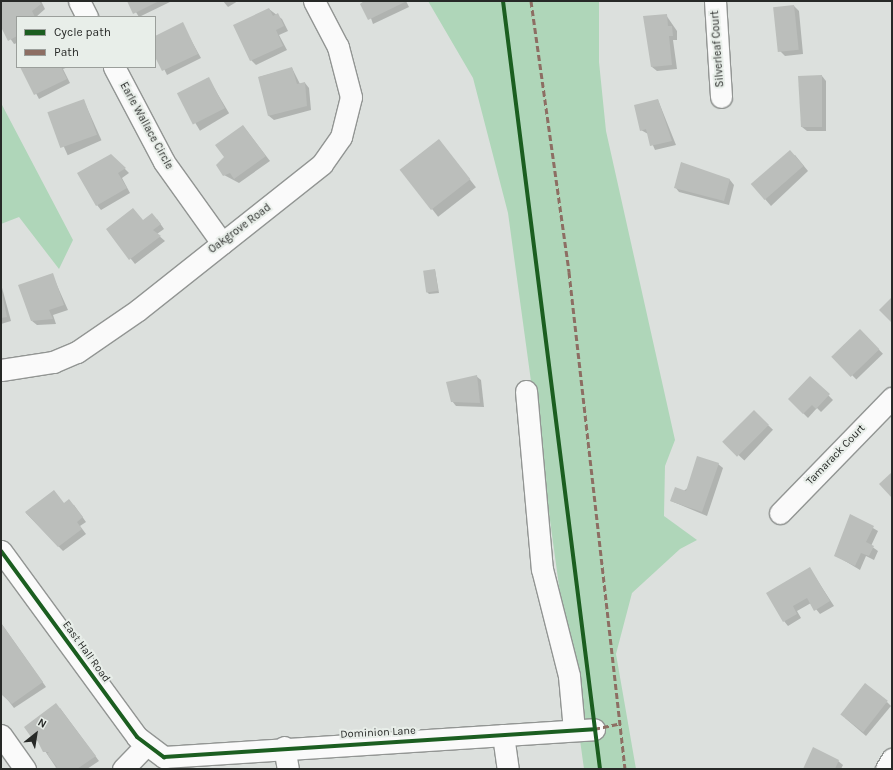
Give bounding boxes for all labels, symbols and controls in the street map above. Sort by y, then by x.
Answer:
street label: Silverleaf Court [709,10,727,88]
legend [16,16,156,68]
text: Cycle path [54,25,111,39]
text: Path [54,45,79,59]
street label: Earle Wallace Circle [117,80,175,172]
street label: Oakgrove Road [206,201,274,257]
street label: Tamarack Court [804,422,868,488]
street label: East Hall Road [59,619,113,685]
north arrow [16,714,56,754]
text: N [36,716,49,731]
street label: Dominion Lane [340,724,416,742]

